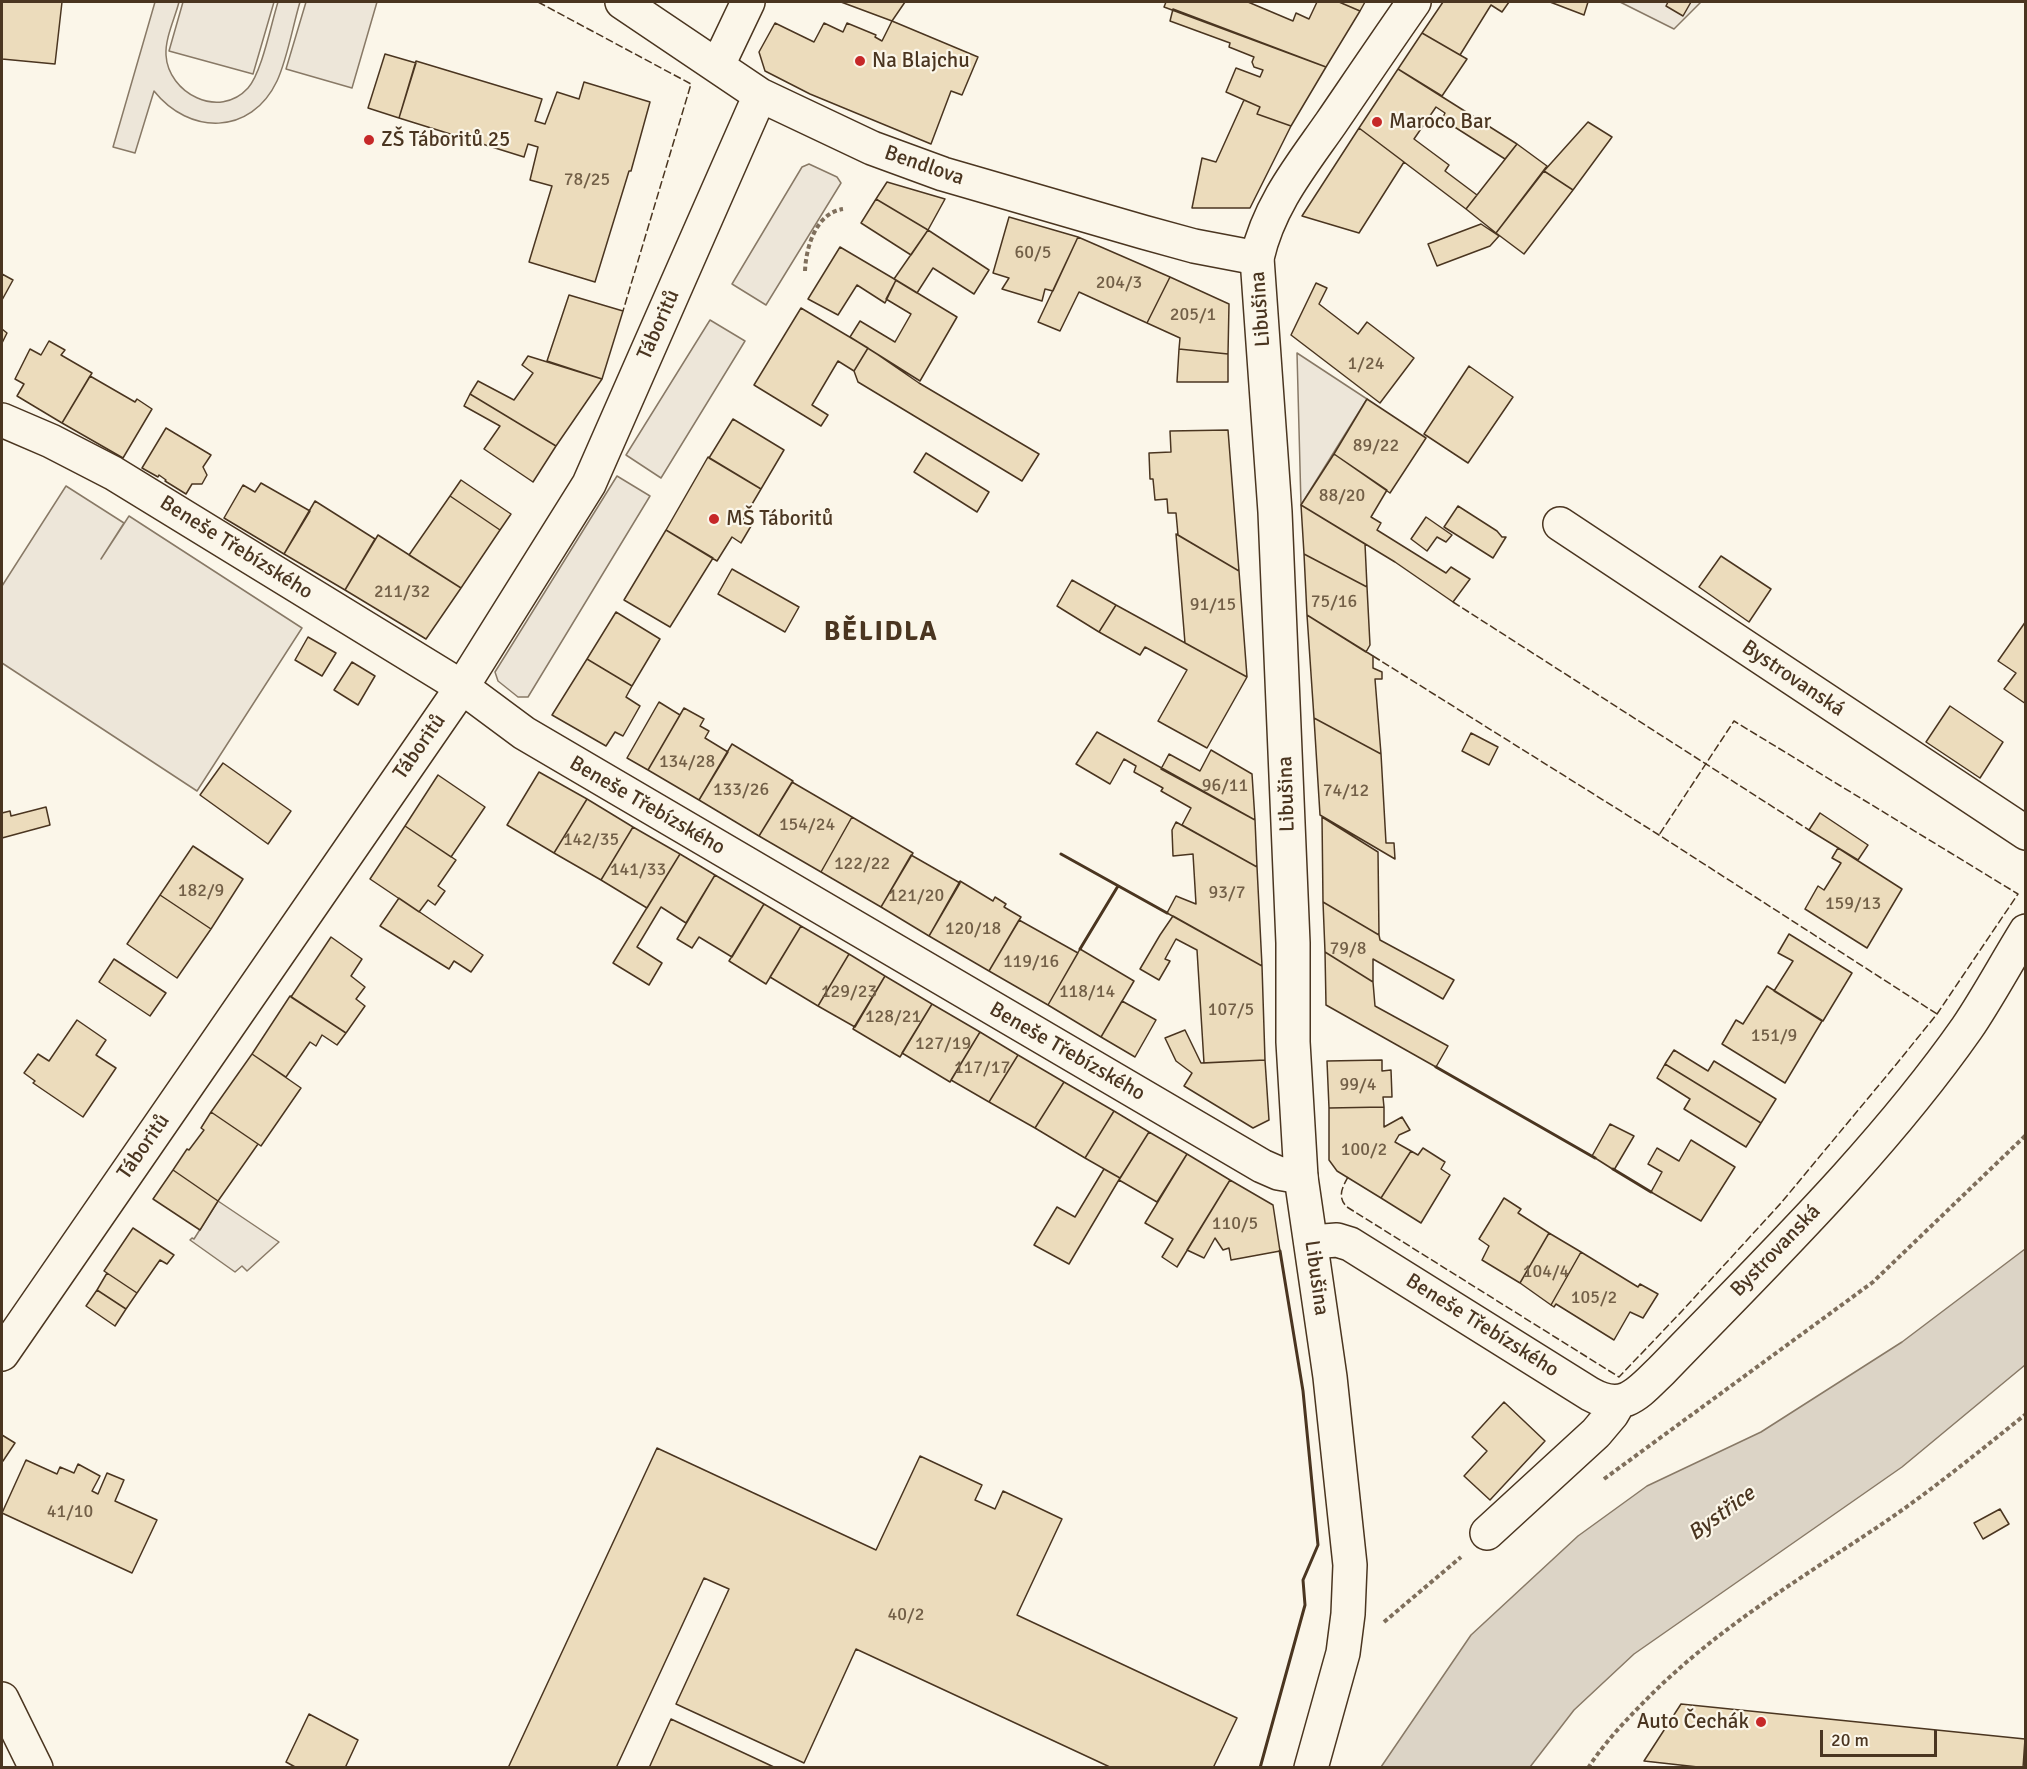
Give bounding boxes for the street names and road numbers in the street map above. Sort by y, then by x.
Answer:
street label: Bendlova [881,141,967,191]
street label: Libušina [1246,270,1276,348]
street label: Táboritů [632,286,686,364]
street label: Beneše Třebízského [155,491,317,605]
street label: Bystrovanská [1737,635,1849,723]
street label: Táboritů [388,709,452,785]
street label: Beneše Třebízského [565,751,729,861]
street label: Libušina [1273,756,1301,832]
street label: Beneše Třebízského [985,997,1149,1107]
street label: Táboritů [112,1109,176,1185]
street label: Bystrovanská [1726,1200,1826,1302]
street label: Libušina [1298,1239,1334,1317]
street label: Beneše Třebízského [1401,1269,1563,1383]

